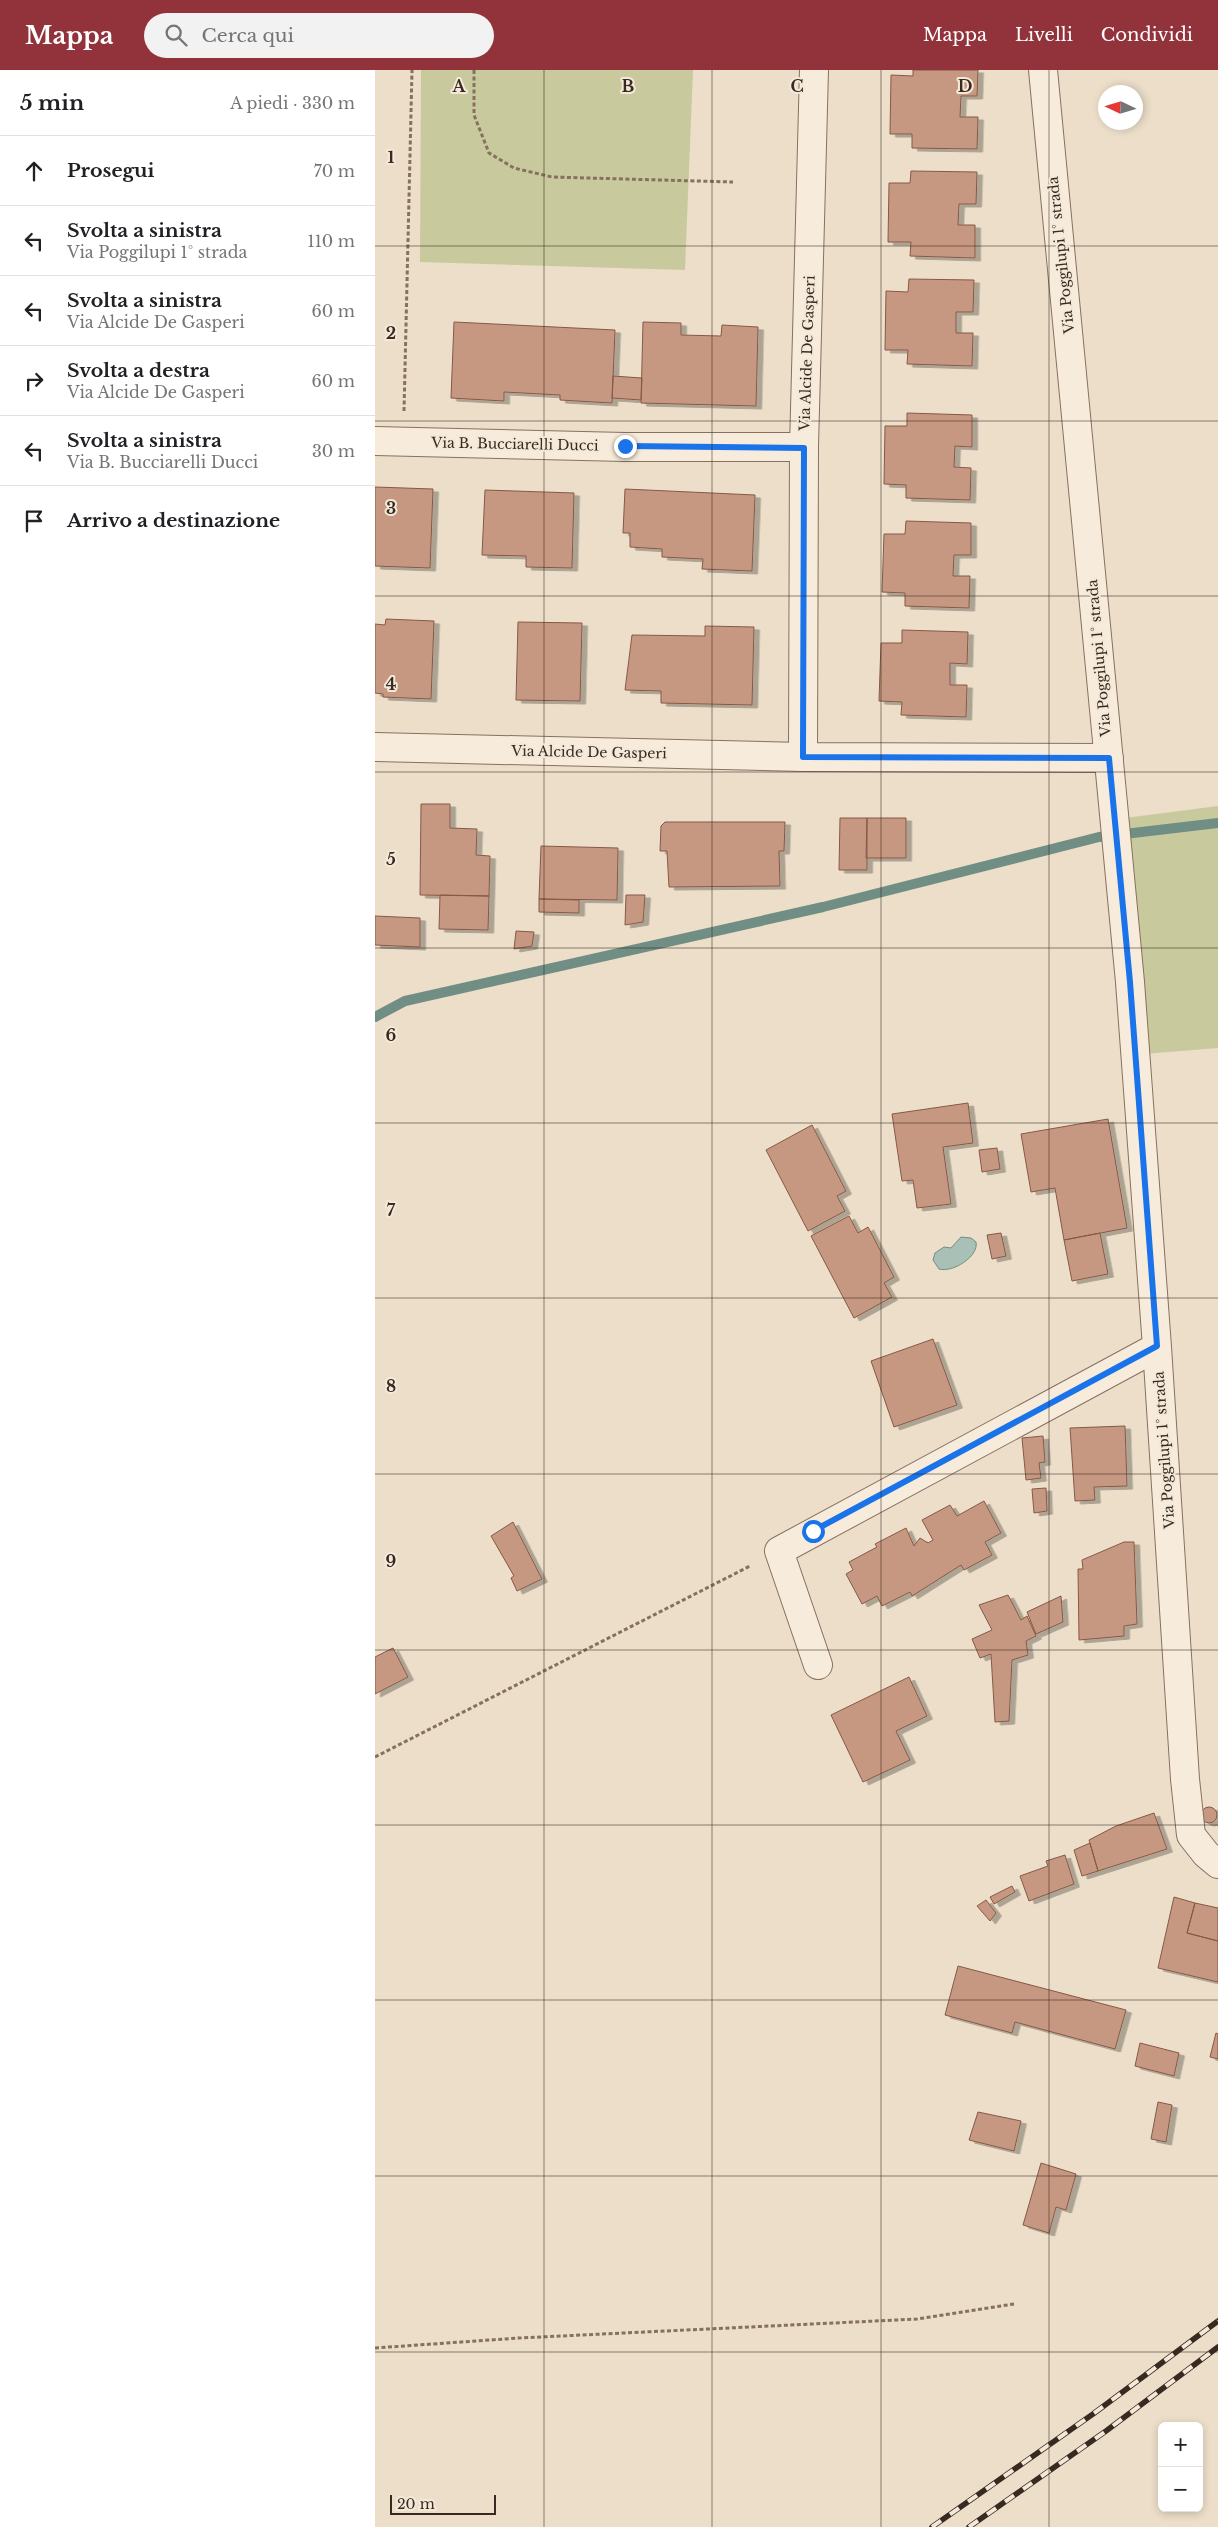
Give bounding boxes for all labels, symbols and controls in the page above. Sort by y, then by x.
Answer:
search box [144,13,494,58]
text: Mappa [25,21,114,50]
icon: search [162,21,190,49]
text: Cerca qui [202,24,294,47]
text: Mappa [923,24,987,46]
text: Livelli [1015,24,1073,46]
text: Condividi [1101,24,1193,46]
text: A [452,76,467,96]
text: B [622,76,635,96]
text: C [790,76,804,96]
text: D [958,76,972,96]
north arrow [1098,85,1143,130]
text: 5 min [20,90,84,116]
text: A piedi · 330 m [230,93,355,113]
text: 1 [388,147,395,167]
icon: ahead [20,157,48,185]
text: Prosegui [67,159,154,182]
text: 70 m [314,161,355,181]
street label: Via Poggilupi 1° strada [1044,175,1078,335]
text: Svolta a sinistra [67,219,222,242]
icon: left [20,227,48,255]
text: 110 m [308,231,355,251]
text: Via Poggilupi 1° strada [67,242,247,262]
street label: Via Alcide De Gasperi [795,275,819,432]
text: Svolta a sinistra [67,289,222,312]
icon: left [20,297,48,325]
text: 60 m [312,301,355,321]
text: Via Alcide De Gasperi [67,312,245,332]
text: 2 [386,323,396,343]
text: Svolta a destra [67,359,210,382]
icon: right [20,367,48,395]
text: 60 m [312,371,355,391]
text: Via Alcide De Gasperi [67,382,245,402]
text: Svolta a sinistra [67,429,222,452]
street label: Via B. Bucciarelli Ducci [430,434,599,454]
route end [614,435,637,458]
icon: left [20,437,48,465]
text: 30 m [312,441,355,461]
text: Via B. Bucciarelli Ducci [67,452,258,472]
text: 3 [386,498,396,518]
icon: arrive [20,507,48,535]
text: Arrivo a destinazione [67,509,280,532]
street label: Via Poggilupi 1° strada [1083,578,1115,738]
text: 4 [386,674,396,694]
street label: Via Alcide De Gasperi [510,742,667,762]
text: 5 [386,849,396,869]
text: 6 [386,1025,397,1045]
text: 7 [387,1200,396,1220]
street label: Via Poggilupi 1° strada [1150,1370,1179,1530]
text: 8 [386,1376,396,1396]
route start [802,1520,825,1543]
text: 9 [386,1551,397,1571]
map controls [1158,2422,1203,2512]
button: + [1158,2422,1203,2467]
button: − [1158,2467,1203,2512]
scale bar [390,2492,496,2515]
text: 20 m [397,2495,435,2513]

